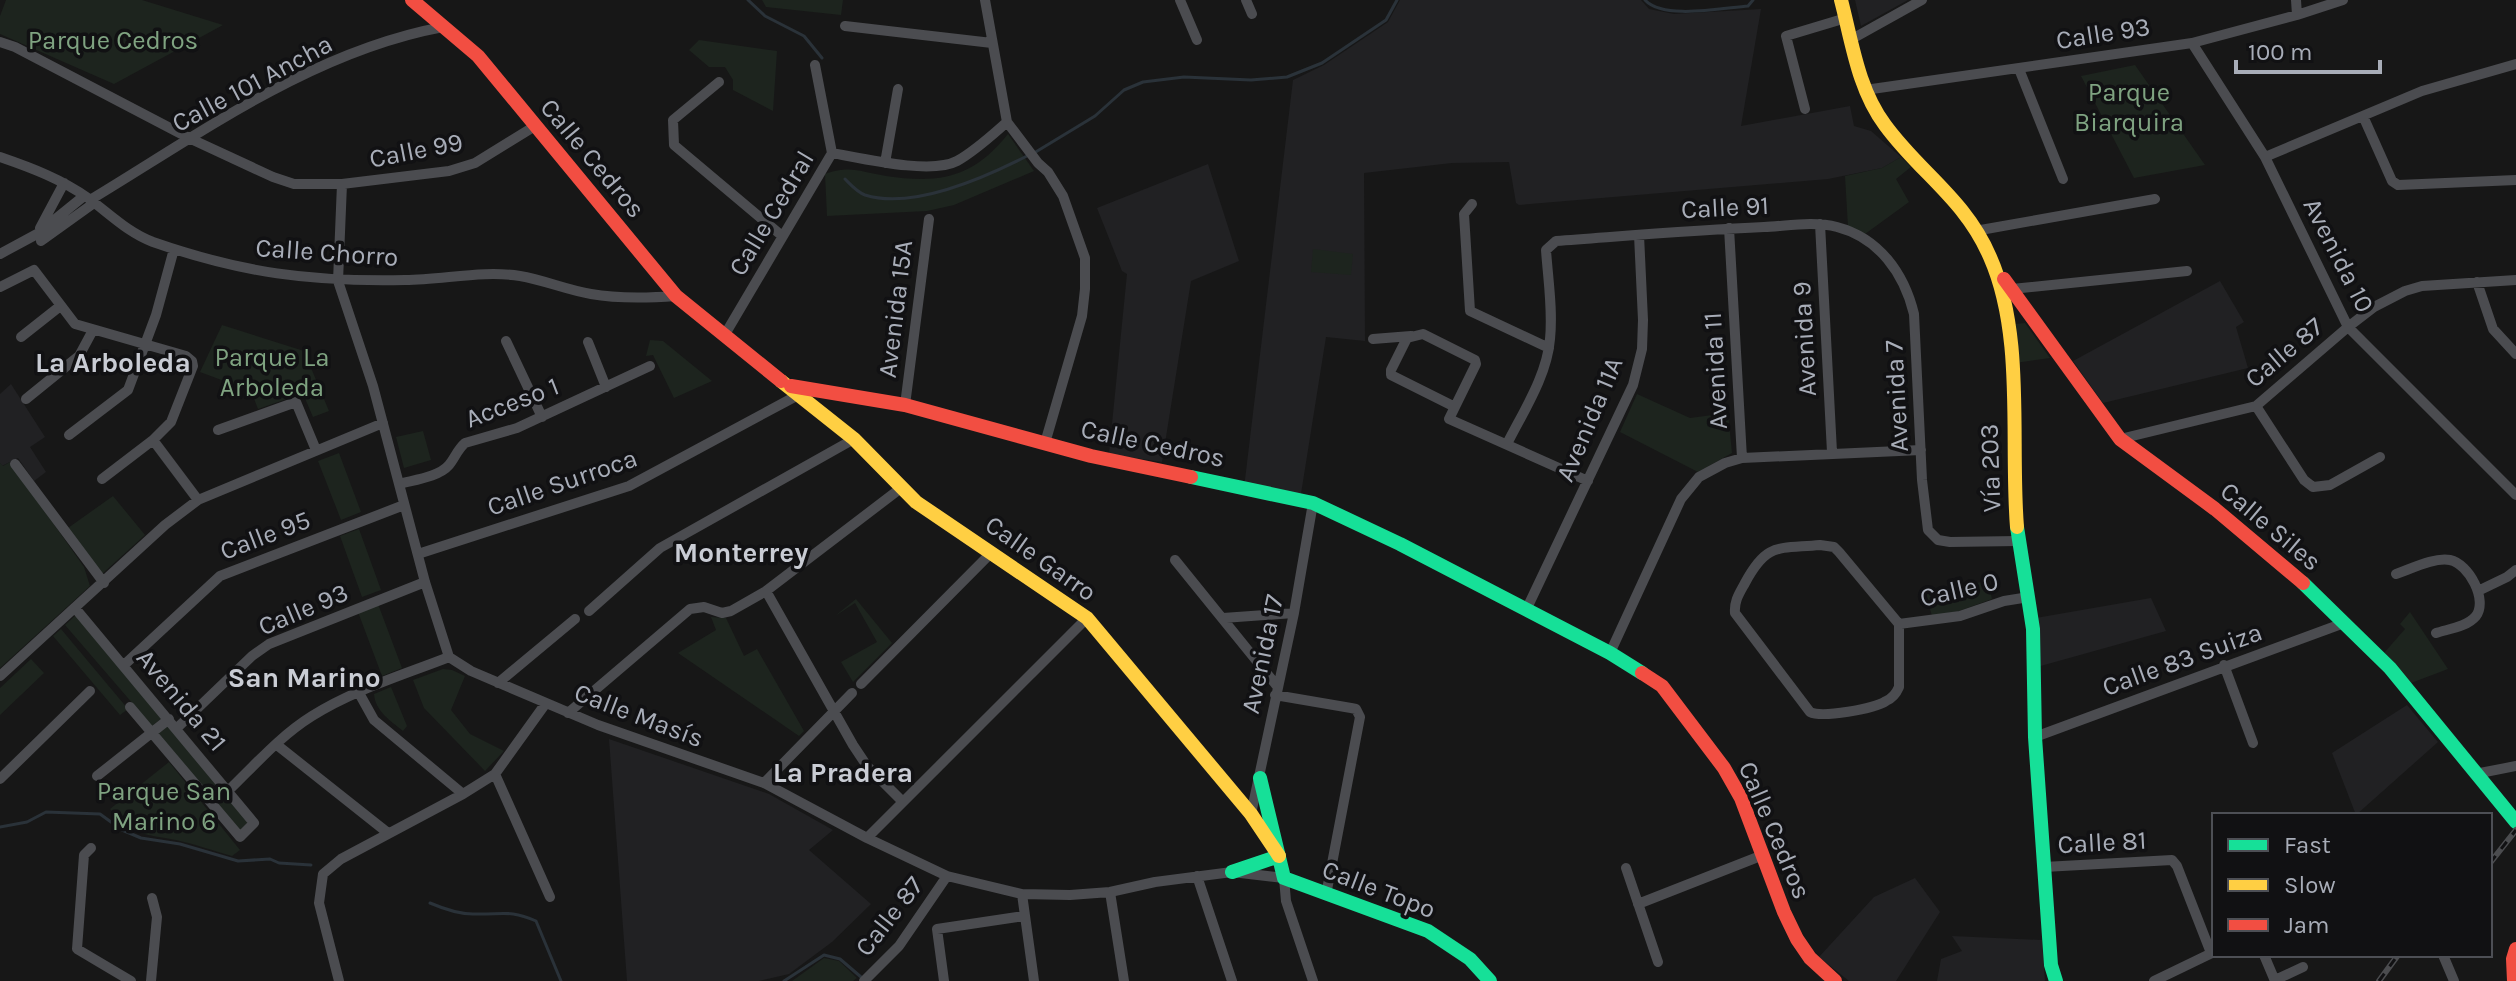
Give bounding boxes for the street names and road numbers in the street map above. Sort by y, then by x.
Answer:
street label: Calle 93 [2054,11,2152,56]
street label: Calle 101 Ancha [167,28,338,139]
street label: Calle Cedros [534,92,652,224]
street label: Calle 99 [367,126,465,175]
street label: Calle Cedral [722,145,821,281]
street label: Calle 91 [1680,190,1770,225]
street label: Avenida 10 [2297,193,2381,318]
street label: Calle Chorro [254,232,399,273]
street label: Avenida 15A [872,238,919,380]
street label: Avenida 9 [1786,281,1823,397]
street label: Calle 87 [2239,311,2330,394]
street label: Avenida 11 [1697,312,1734,430]
street label: Avenida 7 [1878,339,1915,453]
street label: Avenida 11A [1549,352,1630,486]
street label: Acceso 1 [461,370,563,434]
street label: Calle Cedros [1078,413,1228,474]
street label: Vía 203 [1973,423,2008,513]
street label: Calle Surroca [483,442,641,523]
street label: Calle Siles [2214,475,2327,578]
street label: Calle 95 [216,504,315,567]
street label: Calle Garro [979,509,1102,608]
street label: Calle 0 [1917,565,2001,614]
street label: Calle 93 [254,577,353,642]
street label: Avenida 17 [1235,592,1290,716]
street label: Calle 83 Suiza [2098,616,2266,703]
street label: Avenida 21 [130,643,233,758]
street label: Calle Masís [570,677,708,754]
street label: Calle Cedros [1732,757,1817,904]
street label: Calle 81 [2057,825,2147,860]
street label: Calle Topo [1318,854,1440,925]
street label: Calle 87 [849,870,930,962]

